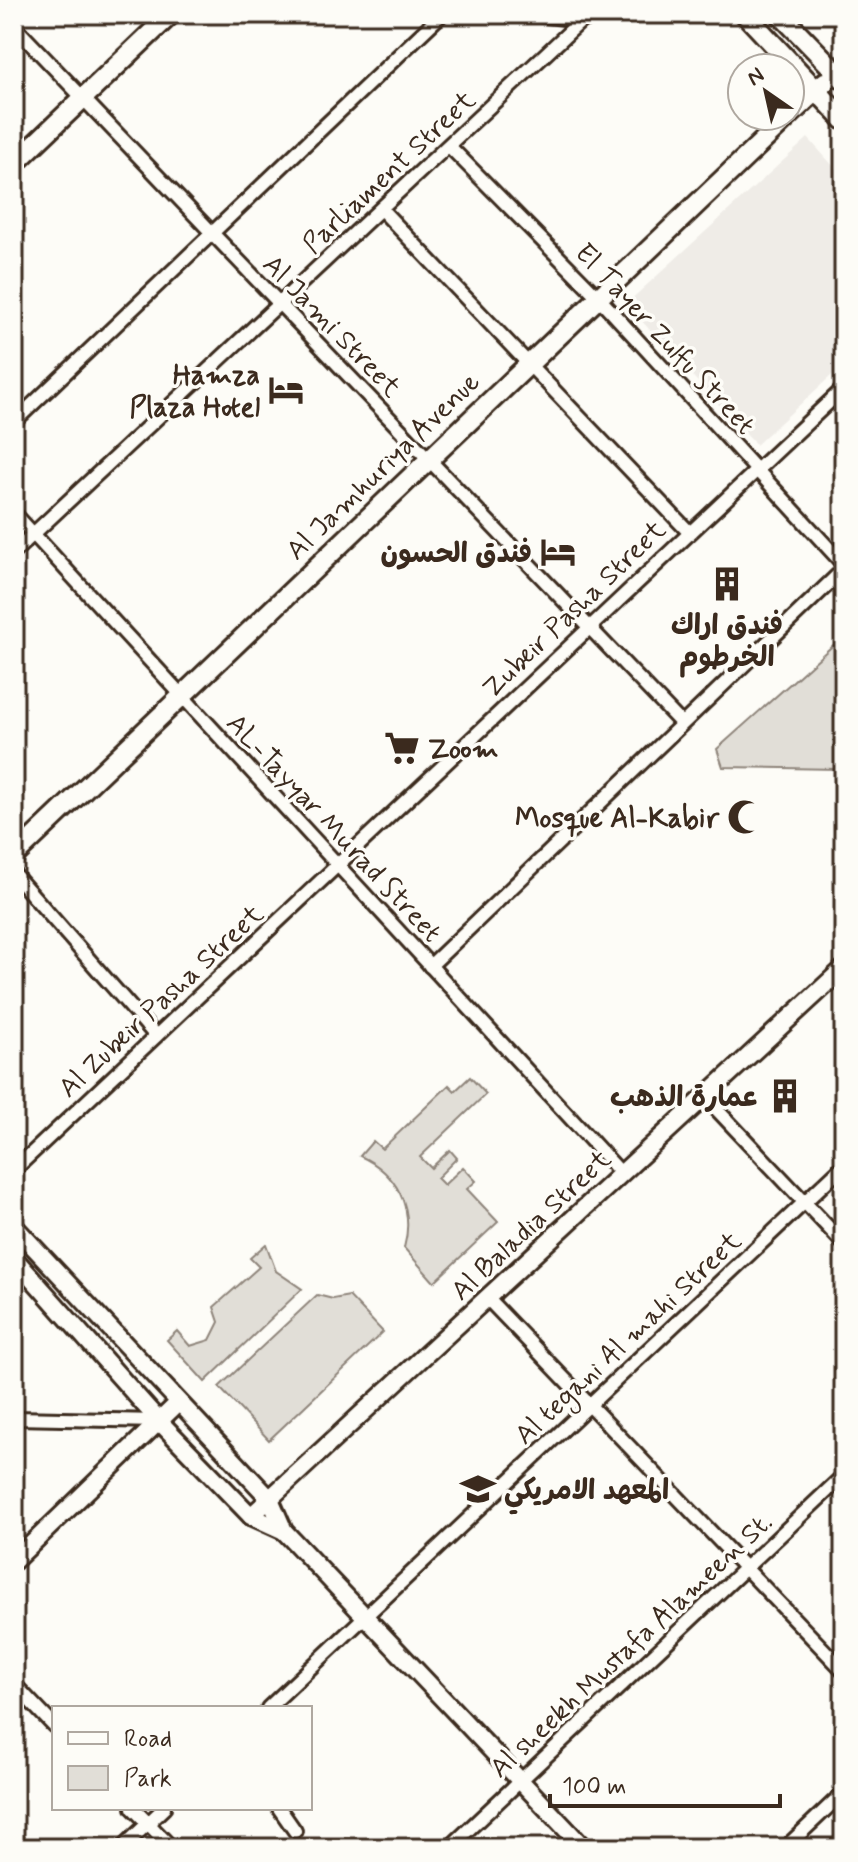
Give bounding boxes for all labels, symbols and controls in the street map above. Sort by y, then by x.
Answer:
north arrow [726,52,806,132]
text: N [742,61,770,93]
street label: Parliament Street [295,83,485,263]
street label: El Tayer Zulfu Street [566,236,763,444]
street label: Al Jami Street [254,247,409,406]
place label: Hamza Plaza Hotel [130,358,260,427]
street label: Al Jamhuriya Avenue [279,365,489,569]
hotel icon: Hamza Plaza Hotel [267,371,305,409]
street label: Zubeir Pasha Street [475,512,675,707]
hotel icon: فندق الحسون [539,533,577,571]
place label: فندق الحسون [380,536,532,573]
building icon: فندق اراك الخرطوم [708,565,746,603]
place label: فندق اراك الخرطوم [671,608,783,678]
street label: AL-Tayyar Murad Street [217,706,449,951]
supermarket icon: Zoom [383,729,421,767]
place label: Zoom [428,732,498,769]
mosque icon: Mosque Al-Kabir [726,798,764,836]
place label: Mosque Al-Kabir [515,801,720,838]
street label: Al Zubeir Pasha Street [51,897,273,1107]
building icon: عمارة الذهب [766,1077,804,1115]
place label: عمارة الذهب [610,1080,759,1117]
street label: Al Baladia Street [444,1141,620,1310]
street label: Al tegani Al mahi Street [507,1224,752,1455]
school or university icon: المعهد الامريكي [459,1470,497,1508]
place label: المعهد الامريكي [504,1473,669,1515]
street label: Al sheekh Mustafa Alameen St. [482,1505,781,1787]
legend [52,1706,312,1810]
text: Road [124,1724,172,1755]
scale bar [550,1758,780,1808]
text: Park [124,1764,172,1795]
text: 100 m [562,1772,626,1803]

